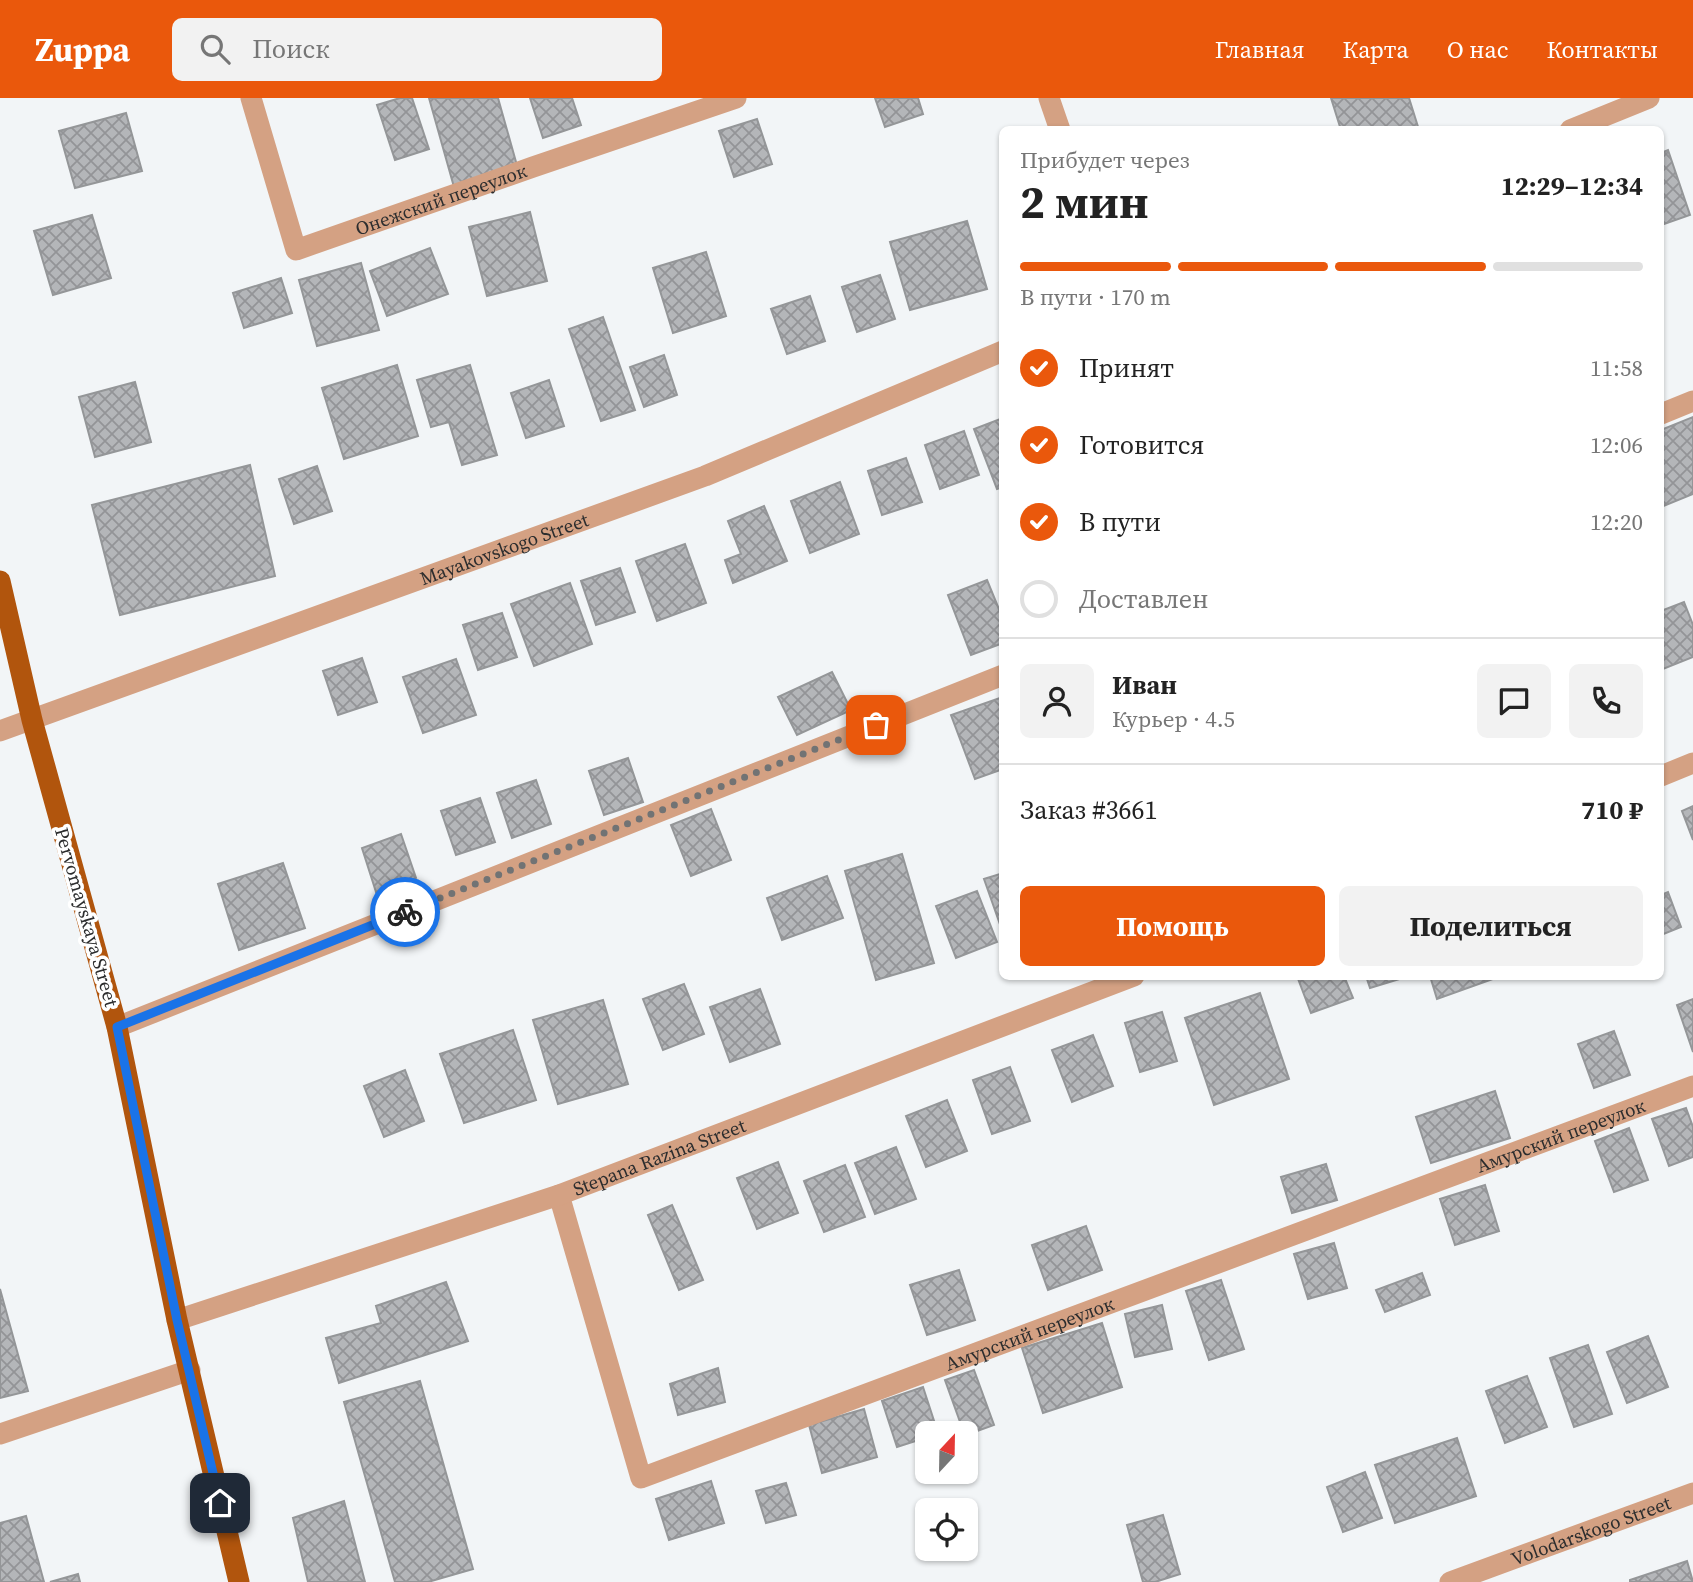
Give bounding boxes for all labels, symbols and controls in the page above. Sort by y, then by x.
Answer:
search box [172,18,662,81]
text: Zuppa [35,27,130,72]
icon: search [196,30,234,68]
text: Поиск [252,31,330,67]
text: Главная [1215,33,1304,66]
text: Карта [1342,33,1409,66]
text: О нас [1447,33,1508,66]
text: Контакты [1546,33,1658,66]
text: Прибудет через [1020,144,1190,176]
street label: Онежский переулок [352,157,531,241]
text: 12:29–12:34 [1501,168,1643,204]
text: 2 мин [1020,170,1149,233]
text: В пути · 170 m [1020,281,1171,313]
icon: check [1020,349,1058,387]
text: Принят [1079,350,1174,386]
text: 11:58 [1590,352,1643,384]
icon: check [1020,426,1058,464]
text: Готовится [1079,427,1204,463]
text: 12:06 [1590,429,1643,461]
icon: check [1020,503,1058,541]
text: В пути [1079,504,1161,540]
street label: Mayakovskogo Street [416,506,593,591]
text: 12:20 [1590,506,1643,538]
text: Доставлен [1079,581,1208,617]
button: person [1020,664,1094,738]
button: chat [1477,664,1551,738]
button: phone [1569,664,1643,738]
text: Иван [1112,667,1177,703]
pin [846,695,906,755]
text: Курьер · 4.5 [1112,703,1235,735]
icon: bag [857,706,895,744]
text: Заказ #3661 [1020,792,1158,828]
text: 710 ₽ [1581,792,1643,828]
street label: Pervomayskaya Street [49,824,125,1010]
courier [370,877,440,947]
button: Помощь [1020,886,1325,966]
button: Поделиться [1339,886,1643,966]
icon: bike [386,893,424,931]
street label: Амурский переулок [1473,1092,1649,1179]
street label: Stepana Razina Street [569,1112,750,1202]
street label: Амурский переулок [941,1290,1118,1377]
north arrow [915,1421,978,1484]
map controls [915,1421,978,1561]
pin [190,1473,250,1533]
icon: home [201,1484,239,1522]
street label: Volodarskogo Street [1507,1489,1675,1572]
button: locate [915,1498,978,1561]

